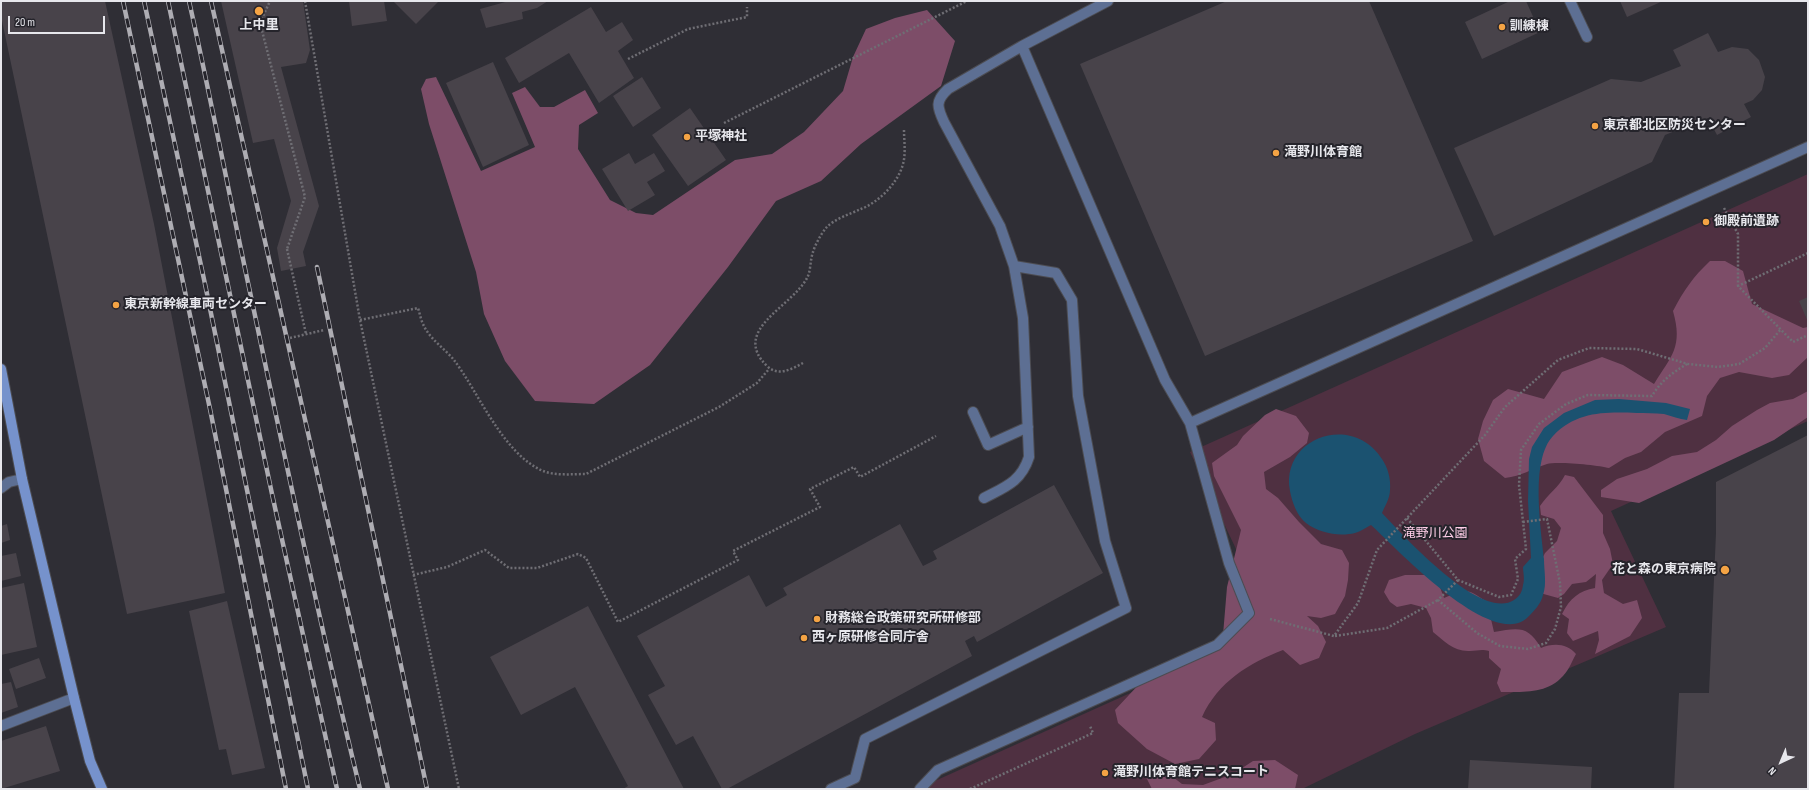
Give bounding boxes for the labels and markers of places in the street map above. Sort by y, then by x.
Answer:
marker: 上中里 [253,5,265,17]
place label: 上中里 [240,18,278,34]
place label: 訓練棟 [1510,19,1549,35]
marker: 訓練棟 [1497,22,1507,32]
place label: 東京都北区防災センター [1603,118,1746,134]
marker: 東京都北区防災センター [1590,121,1600,131]
place label: 平塚神社 [695,129,747,145]
marker: 平塚神社 [682,132,692,142]
place label: 滝野川体育館 [1284,145,1362,161]
marker: 滝野川体育館 [1271,148,1281,158]
place label: 御殿前遺跡 [1714,214,1779,230]
marker: 御殿前遺跡 [1701,217,1711,227]
place label: 東京新幹線車両センター [124,297,267,313]
marker: 東京新幹線車両センター [111,300,121,310]
place label: 花と森の東京病院 [1612,562,1716,578]
marker: 花と森の東京病院 [1719,564,1731,576]
place label: 財務総合政策研究所研修部 [825,611,981,627]
marker: 財務総合政策研究所研修部 [812,614,822,624]
place label: 西ヶ原研修合同庁舎 [812,630,929,646]
marker: 西ヶ原研修合同庁舎 [799,633,809,643]
place label: 滝野川体育館テニスコート [1113,765,1269,781]
marker: 滝野川体育館テニスコート [1100,768,1110,778]

